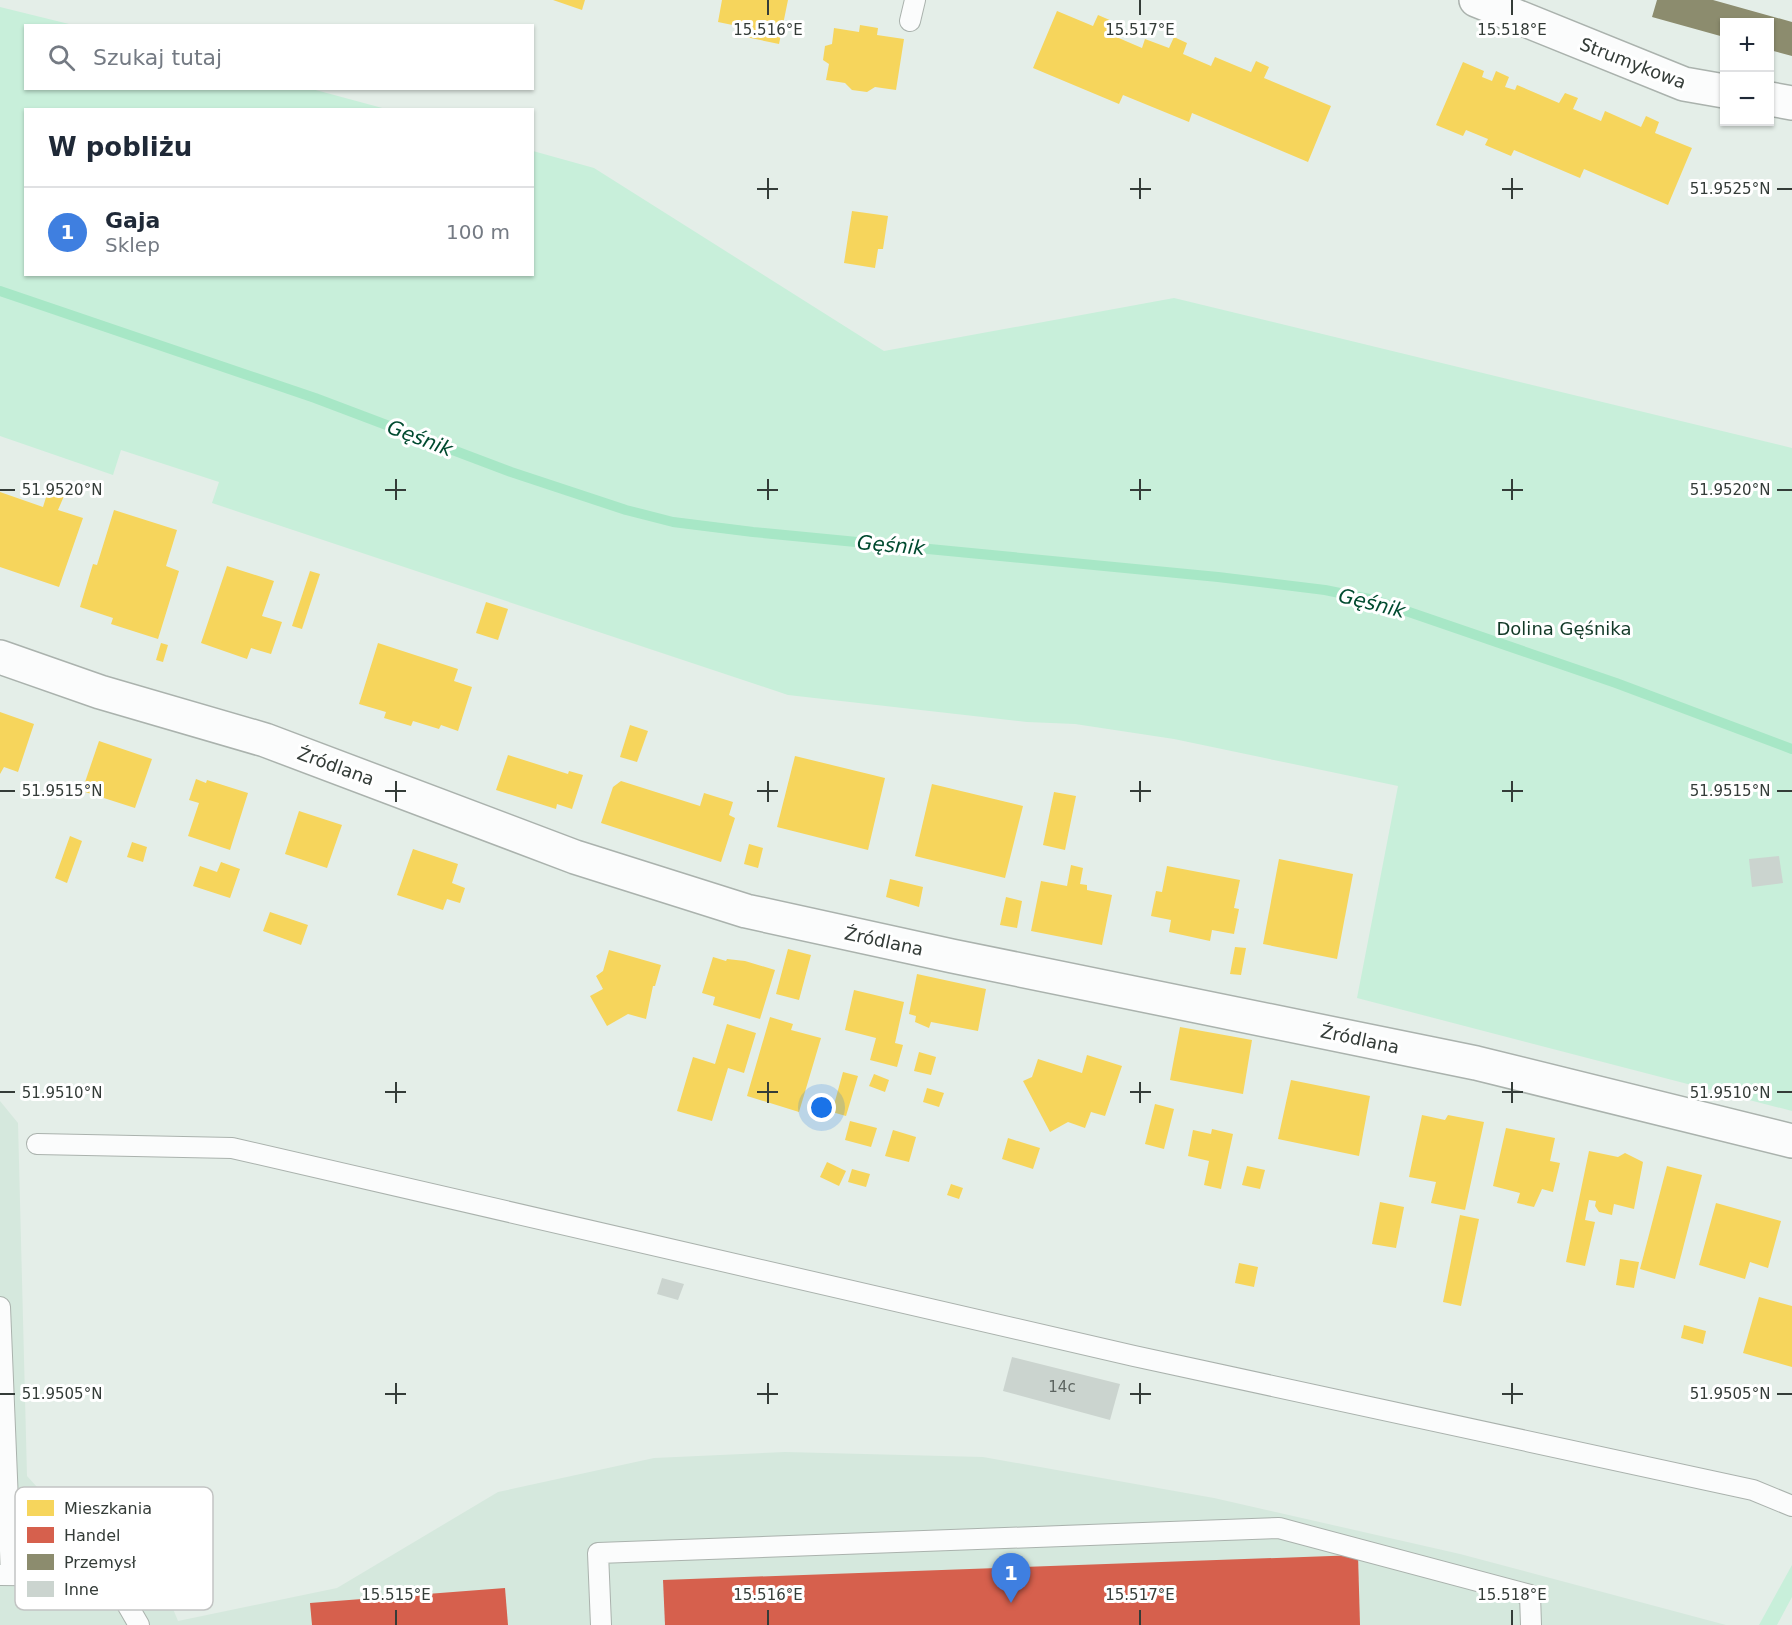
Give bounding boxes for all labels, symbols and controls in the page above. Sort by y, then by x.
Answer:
map controls [1720,18,1774,126]
button: + [1720,18,1774,72]
text: 15.516°E [733,21,803,39]
text: 15.517°E [1105,21,1175,39]
text: 15.518°E [1477,21,1547,39]
search box [24,24,534,90]
street label: Strumykowa [1577,33,1689,93]
icon: search [45,41,78,74]
text: Szukaj tutaj [93,45,222,70]
button: − [1720,72,1774,126]
text: W pobliżu [48,132,192,162]
text: 51.9525°N [1690,180,1770,198]
text: Gaja [105,208,160,233]
text: 1 [61,220,74,244]
text: 100 m [446,220,510,244]
text: Sklep [105,233,160,257]
water label: Gęśnik [384,415,457,462]
text: 51.9520°N [22,481,102,499]
text: 51.9520°N [1690,481,1770,499]
water label: Gęśnik [856,530,927,560]
water label: Gęśnik [1336,583,1409,623]
park label: Dolina Gęśnika [1497,618,1631,639]
street label: Źródlana [295,742,377,790]
text: 51.9515°N [22,782,102,800]
text: 51.9515°N [1690,782,1770,800]
street label: Źródlana [843,922,925,960]
street label: Źródlana [1319,1020,1401,1058]
text: 51.9510°N [22,1084,102,1102]
text: 51.9510°N [1690,1084,1770,1102]
your location [807,1093,836,1122]
house number: 14c [1048,1378,1076,1396]
text: 51.9505°N [22,1385,102,1403]
text: 51.9505°N [1690,1385,1770,1403]
legend [15,1487,213,1610]
text: Mieszkania [64,1499,152,1518]
text: Handel [64,1526,120,1545]
text: Przemysł [64,1553,137,1572]
pin: 1 [992,1554,1030,1603]
text: Inne [64,1580,99,1599]
text: 15.515°E [361,1586,431,1604]
text: 15.516°E [733,1586,803,1604]
text: 15.517°E [1105,1586,1175,1604]
text: 15.518°E [1477,1586,1547,1604]

